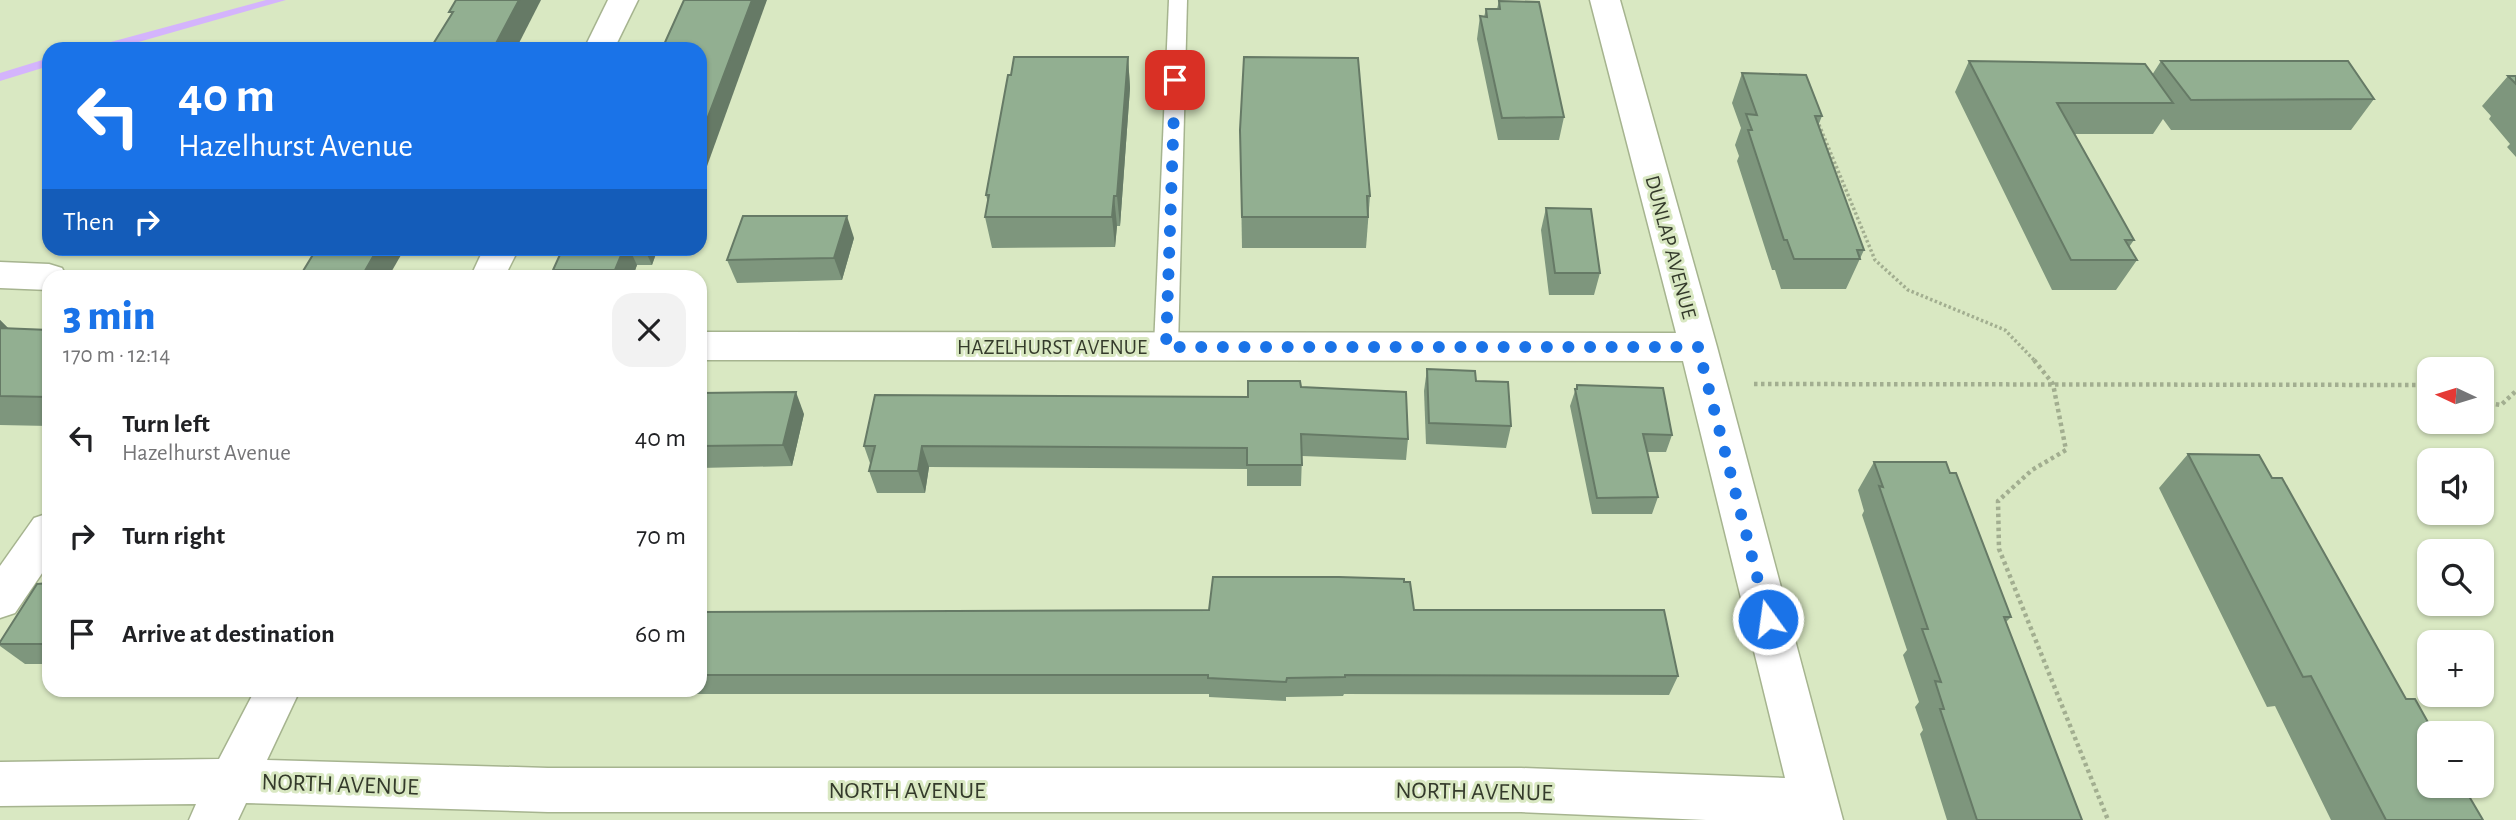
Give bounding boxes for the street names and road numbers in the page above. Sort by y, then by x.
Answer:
street label: DUNLAP AVENUE [1641,173,1700,321]
street label: HAZELHURST AVENUE [957,337,1147,358]
street label: NORTH AVENUE [261,770,419,800]
street label: NORTH AVENUE [828,779,986,803]
street label: NORTH AVENUE [1395,779,1553,805]

